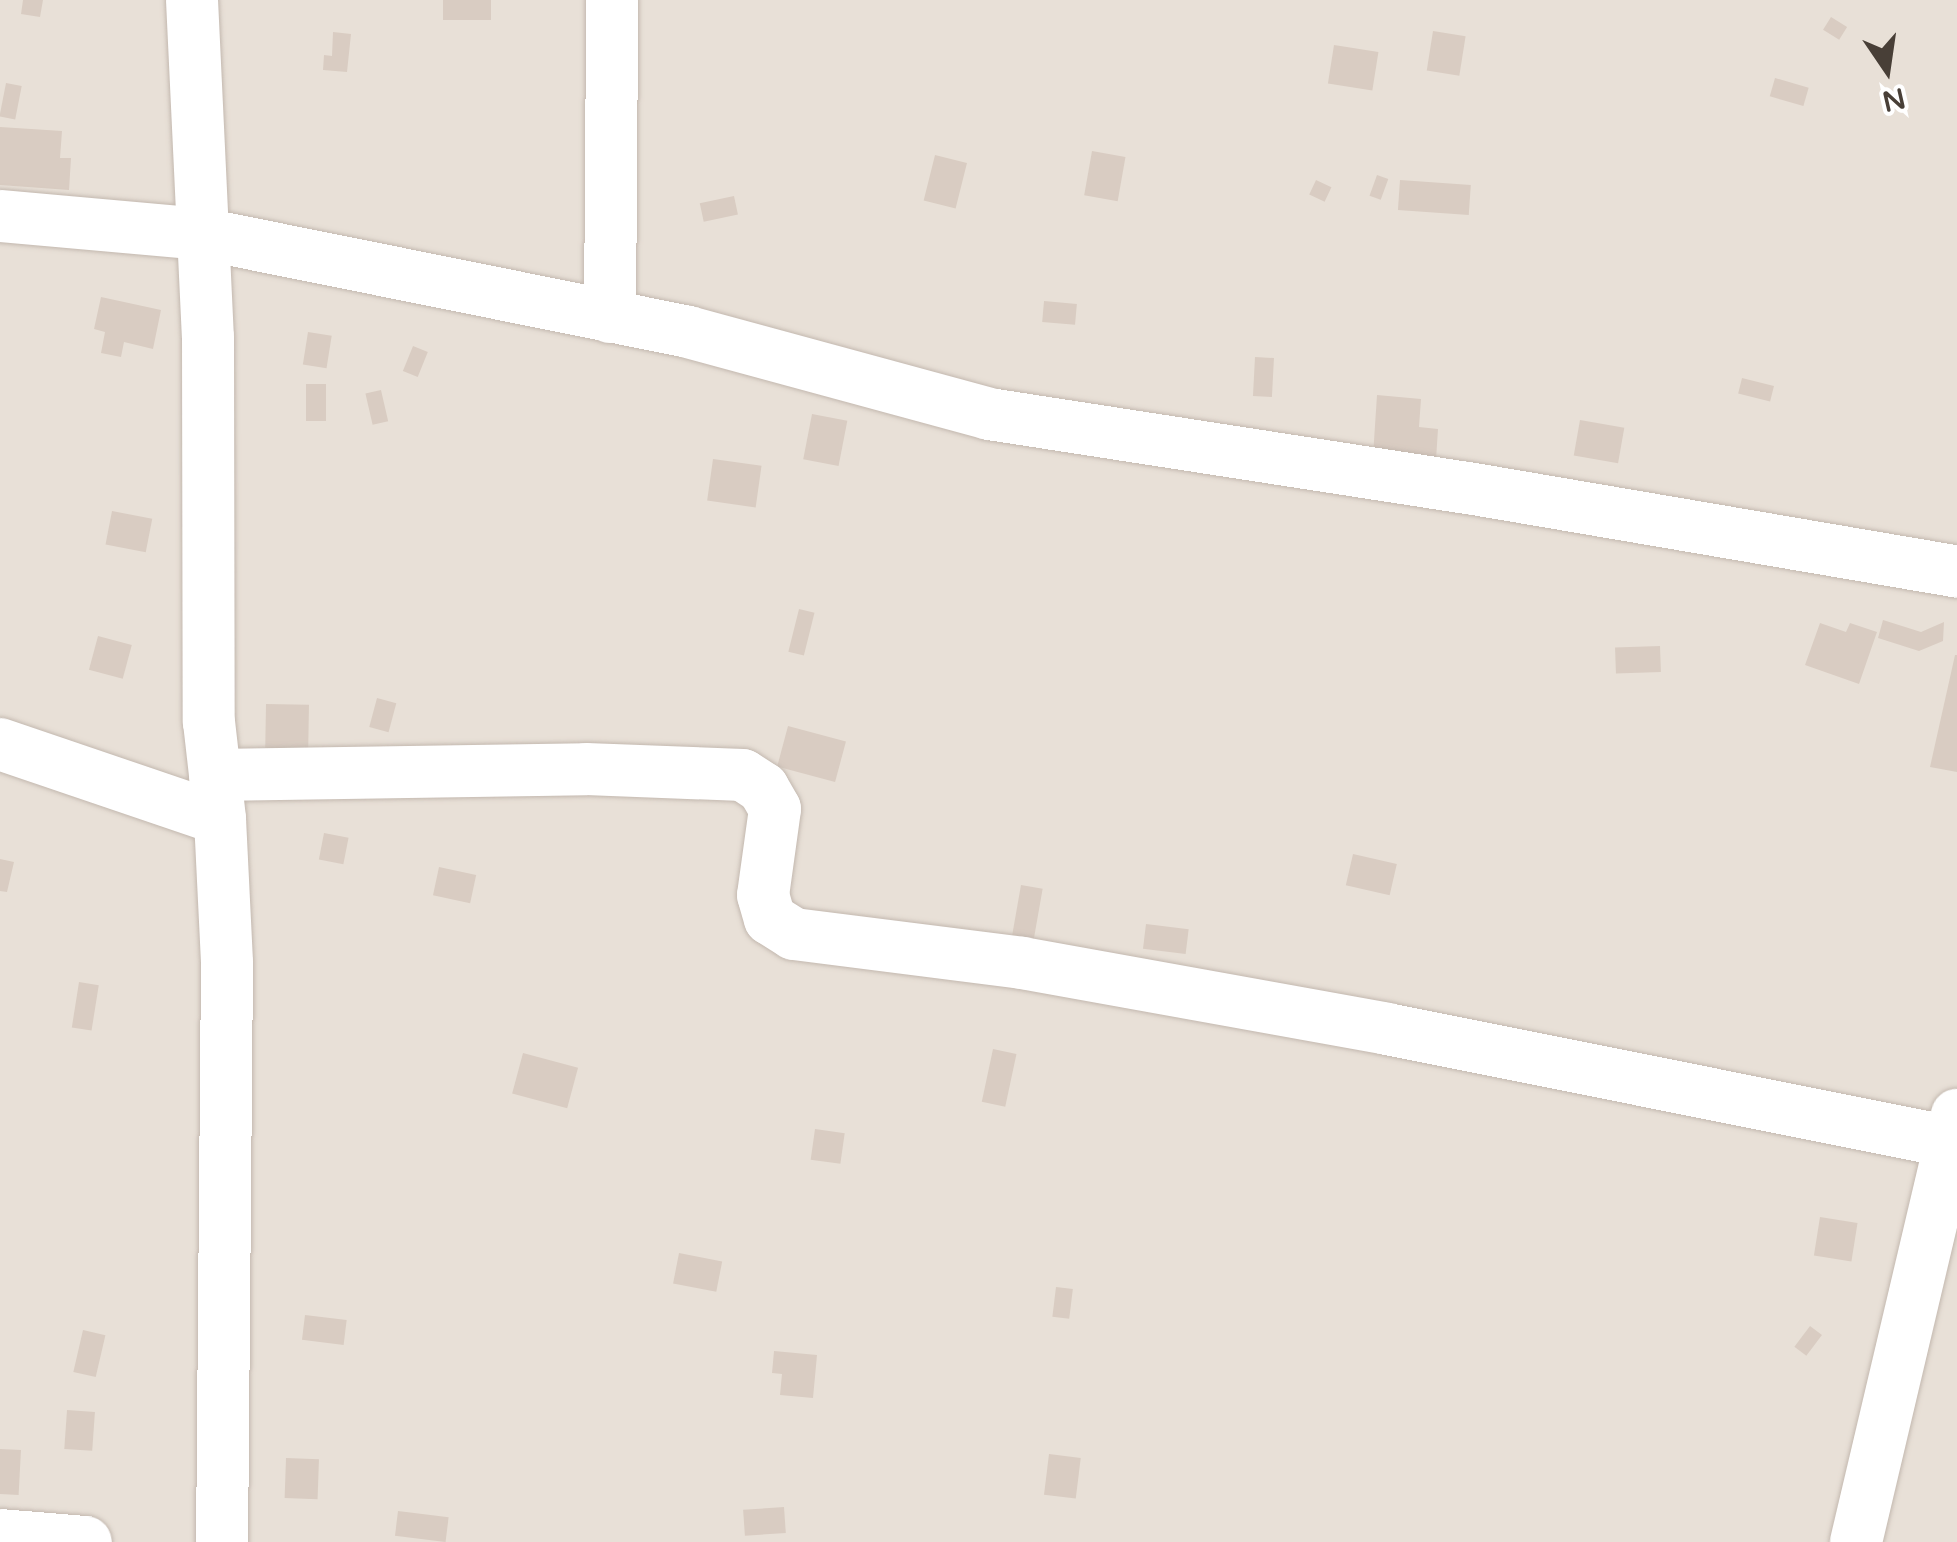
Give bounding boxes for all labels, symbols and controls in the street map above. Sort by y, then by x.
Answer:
north arrow [1837,20,1937,120]
text: N [1879,80,1909,118]

